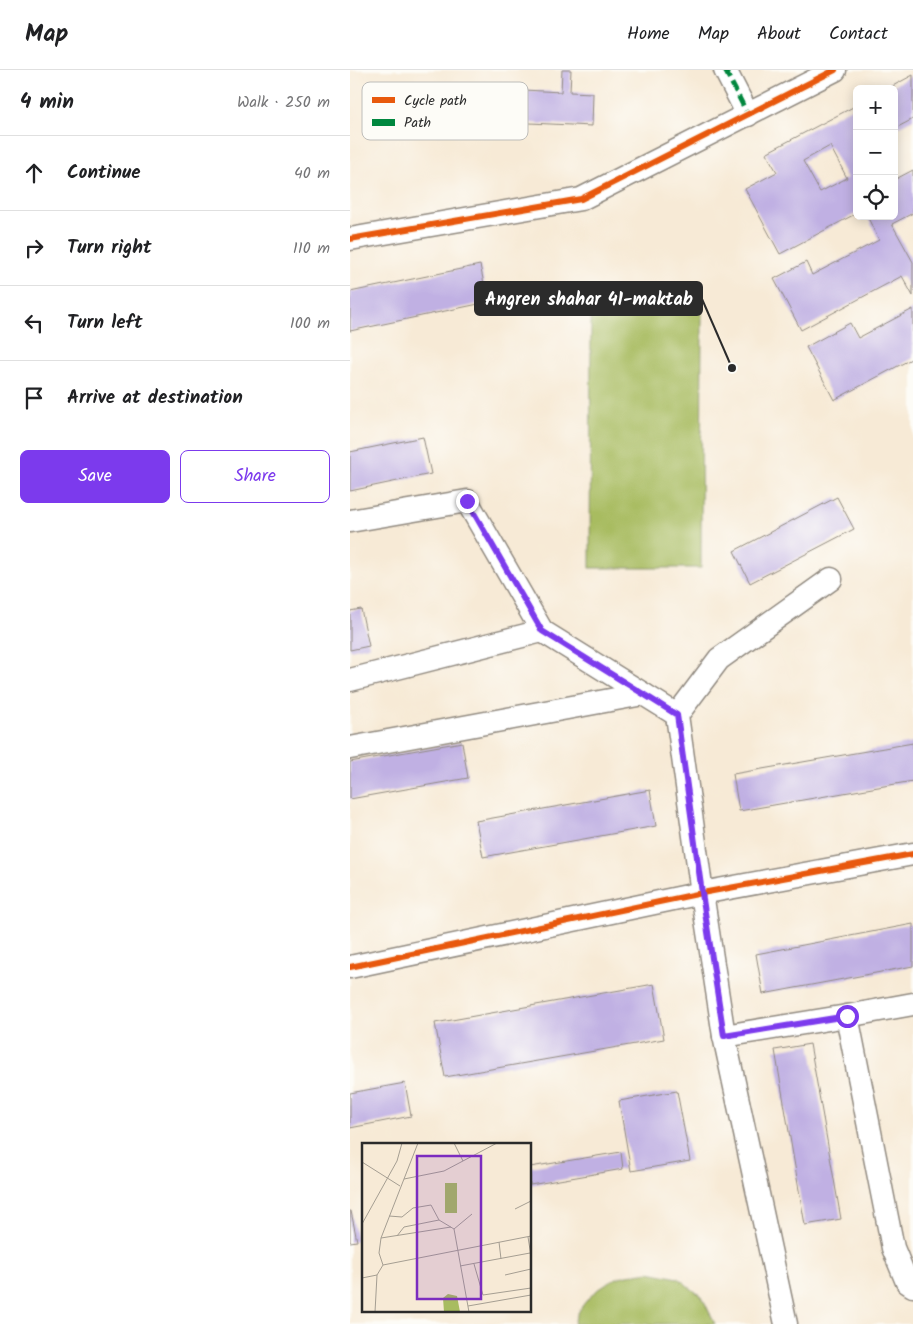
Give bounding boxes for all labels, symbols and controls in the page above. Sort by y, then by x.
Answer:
text: Map [25,15,68,54]
text: Home [627,20,670,49]
text: Map [698,20,729,49]
text: About [757,20,801,49]
text: Contact [829,20,888,49]
legend [362,82,528,140]
map controls [853,85,898,220]
button: + [853,85,898,130]
text: 4 min [20,86,74,119]
text: Walk · 250 m [237,90,330,115]
text: Cycle path [404,90,467,112]
text: Path [404,112,431,134]
button: − [853,130,898,175]
text: Continue [67,158,140,188]
icon: ahead [20,159,48,187]
text: 40 m [294,161,330,186]
button: locate [853,175,898,220]
text: Turn right [67,233,152,263]
icon: right [20,234,48,262]
text: 110 m [293,236,330,261]
callout: Angren shahar 41-maktab [475,282,702,315]
text: Angren shahar 41-maktab [485,286,693,315]
text: Turn left [67,308,142,338]
icon: left [20,309,48,337]
text: 100 m [290,311,330,336]
text: Arrive at destination [67,383,243,413]
icon: arrive [20,384,48,412]
button: Save [20,450,170,503]
button: Share [180,450,330,503]
route end [456,490,479,513]
route start [836,1005,859,1028]
inset map [362,1143,531,1312]

